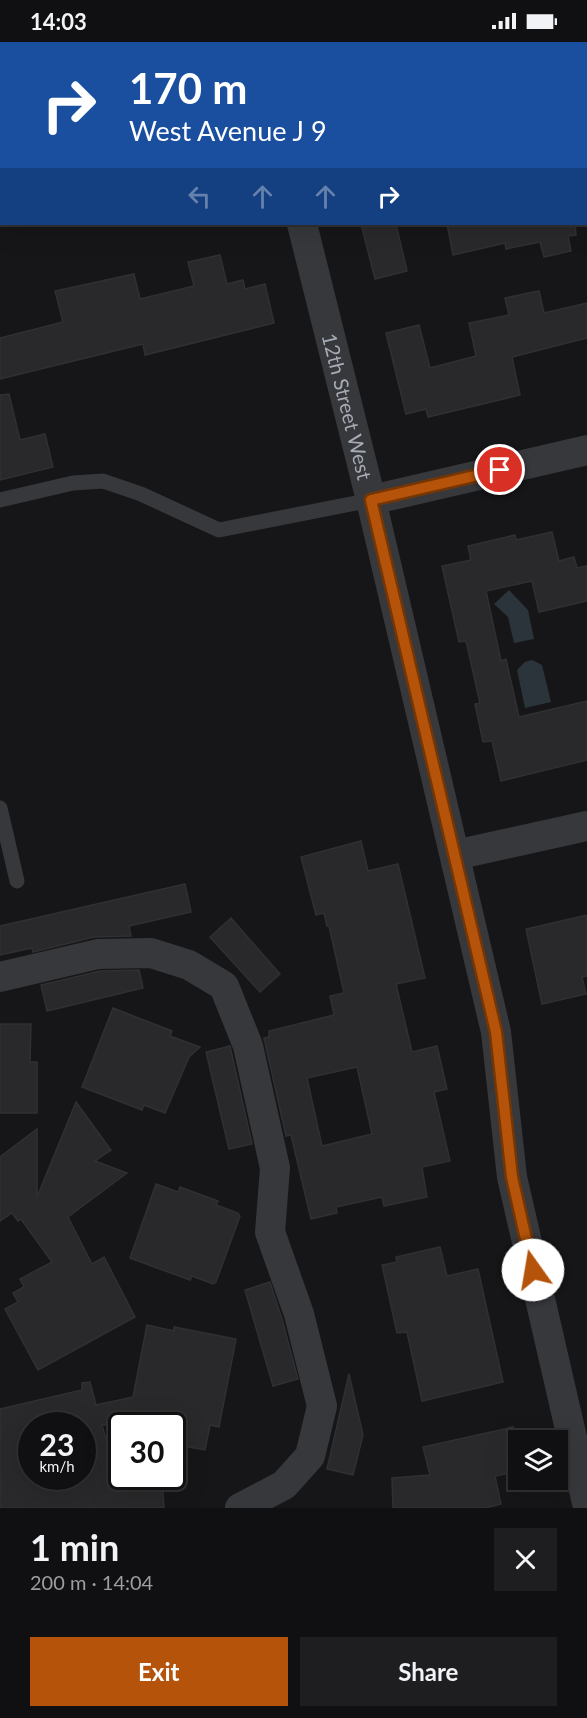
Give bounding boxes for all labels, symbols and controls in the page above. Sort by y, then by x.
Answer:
text: 14:03 [30,8,87,35]
text: 170 m [129,63,247,113]
icon: right [30,66,108,144]
text: West Avenue J 9 [129,114,327,147]
icon: left [183,180,216,213]
icon: ahead [246,180,279,213]
icon: ahead [309,180,342,213]
icon: right [372,180,405,213]
street label: 12th Street West [318,331,377,482]
pin [474,444,525,495]
icon: arrive [483,453,516,486]
position arrow [501,1238,565,1302]
speed limit sign: 30 [108,1412,186,1490]
text: 23 [40,1426,74,1462]
map controls [508,1430,568,1490]
button: layers [508,1430,568,1490]
text: km/h [39,1457,75,1475]
text: 1 min [30,1525,119,1569]
button: close [494,1528,557,1591]
text: 200 m · 14:04 [30,1570,153,1594]
button: Exit [30,1637,288,1706]
button: Share [300,1637,557,1706]

